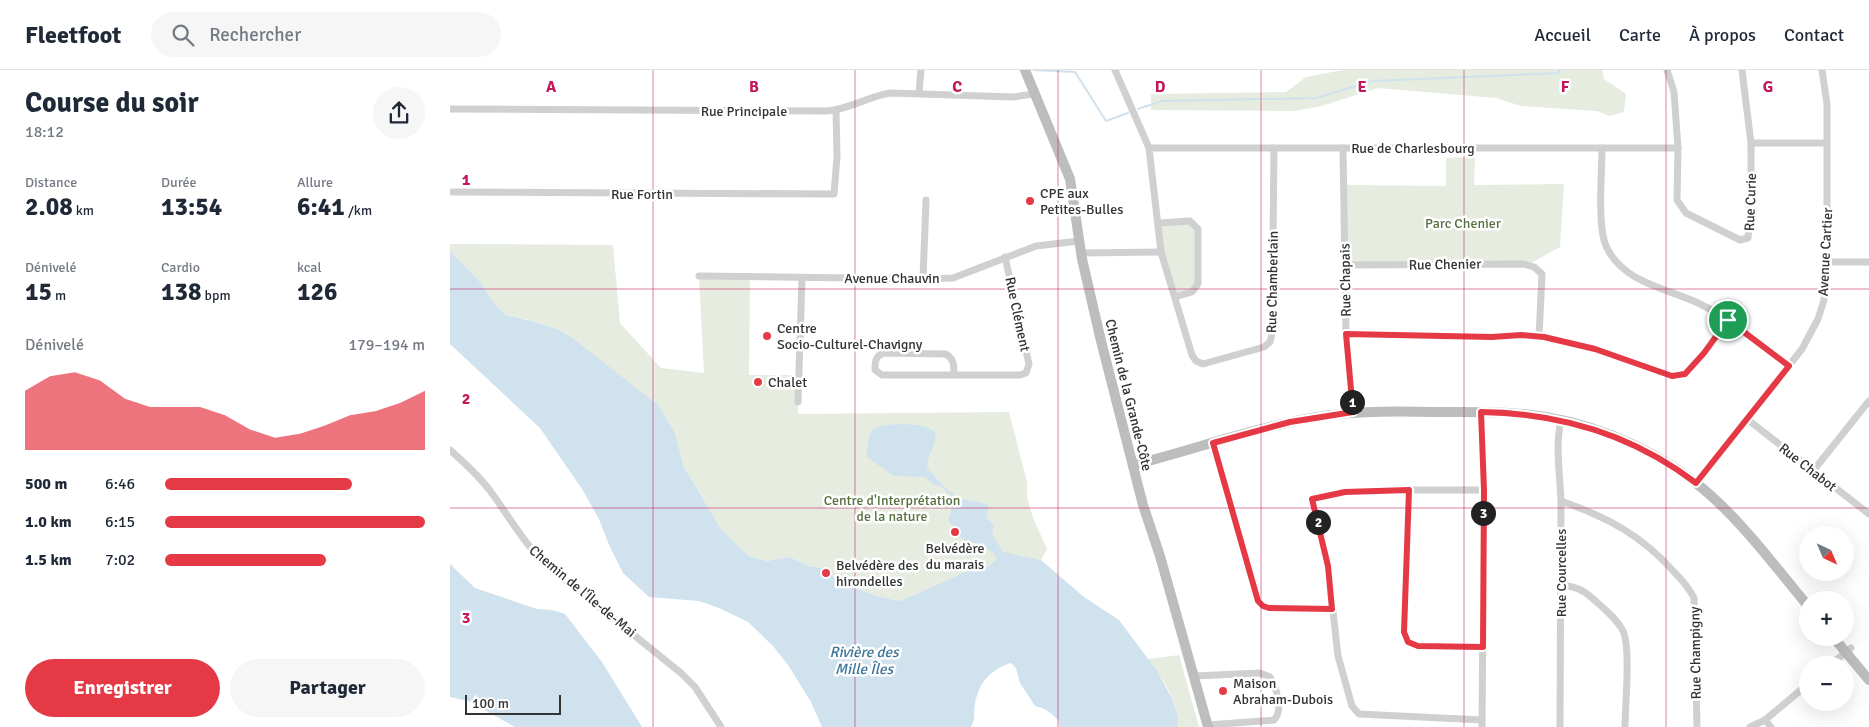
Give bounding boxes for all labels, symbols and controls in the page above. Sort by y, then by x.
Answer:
search box [151,12,501,57]
text: Fleetfoot [25,20,121,50]
icon: search [169,21,197,49]
text: Rechercher [209,23,301,47]
text: Accueil [1534,24,1591,46]
text: Carte [1619,24,1661,46]
text: À propos [1689,24,1756,46]
text: Contact [1784,24,1844,46]
text: A [546,77,557,97]
text: B [749,77,759,97]
text: C [952,77,962,97]
text: D [1155,77,1166,97]
text: E [1357,77,1367,97]
text: F [1561,77,1570,97]
text: G [1763,77,1773,97]
text: Course du soir [25,86,199,120]
button: share [373,87,425,139]
street label: Rue Principale [701,103,787,120]
text: 18:12 [25,122,64,142]
street label: Rue de Charlesbourg [1351,140,1475,157]
text: 1 [462,170,471,190]
street label: Rue Curie [1741,173,1760,231]
text: Distance [25,174,77,191]
text: Durée [161,174,197,191]
text: Allure [297,174,333,191]
place label: CPE aux Petites-Bulles [1040,185,1123,218]
street label: Rue Fortin [611,186,673,203]
text: 2.08 [25,191,73,222]
text: 13:54 [161,191,222,222]
text: 6:41 [297,191,345,222]
marker: CPE aux Petites-Bulles [1024,195,1036,207]
text: km [73,202,94,219]
text: /km [345,202,372,219]
street label: Avenue Cartier [1815,206,1836,297]
park label: Parc Chenier [1425,215,1502,232]
street label: Rue Chamberlain [1263,231,1282,333]
street label: Rue Chapais [1336,243,1355,317]
street label: Rue Chenier [1409,255,1482,274]
text: Dénivelé [25,259,77,276]
text: Cardio [161,259,200,276]
text: kcal [297,259,322,276]
street label: Avenue Chauvin [844,270,940,287]
street label: Rue Clément [1001,275,1034,353]
text: 15 [25,276,52,307]
text: 138 [161,276,202,307]
text: 126 [297,276,338,307]
text: m [52,287,66,304]
text: bpm [202,287,231,304]
pin [1707,299,1749,341]
icon: arrive [1714,306,1742,334]
street label: Chemin de la Grande-Côte [1101,317,1156,473]
place label: Centre Socio-Culturel-Chavigny [777,320,923,353]
marker: Centre Socio-Culturel-Chavigny [761,330,773,342]
text: Dénivelé [25,335,84,355]
text: 179–194 m [348,335,425,355]
place label: Chalet [768,374,807,391]
marker: Chalet [752,376,764,388]
text: 2 [462,389,470,409]
pin: 1 [1340,390,1364,414]
text: 1 [1349,394,1356,411]
street label: Rue Chabot [1776,440,1840,495]
text: 500 m [25,474,67,494]
text: 6:46 [105,474,135,494]
park label: Centre d'Interprétation de la nature [824,492,960,525]
pin: 3 [1470,500,1496,526]
text: 3 [1480,505,1487,522]
pin: 2 [1306,510,1330,534]
text: 1.0 km [25,512,72,532]
text: 6:15 [105,512,135,532]
text: 2 [1315,514,1322,531]
marker: Belvédère du marais [949,526,961,538]
north arrow [1799,526,1854,581]
map controls [1799,526,1854,711]
street label: Rue Courcelles [1553,529,1570,617]
place label: Belvédère du marais [926,540,984,573]
street label: Chemin de l'Île-de-Mai [526,542,640,641]
text: 1.5 km [25,550,72,570]
text: 7:02 [105,550,135,570]
place label: Belvédère des hirondelles [836,557,919,590]
marker: Belvédère des hirondelles [820,567,832,579]
button: + [1799,591,1854,646]
street label: Rue Champigny [1686,606,1705,699]
text: 3 [462,608,470,628]
water label: Rivière des Mille Îles [829,643,900,678]
button: − [1799,656,1854,711]
button: Enregistrer [25,659,220,717]
button: Partager [230,659,425,717]
place label: Maison Abraham-Dubois [1233,675,1333,708]
marker: Maison Abraham-Dubois [1217,685,1229,697]
scale bar [465,692,561,715]
text: 100 m [472,695,509,712]

